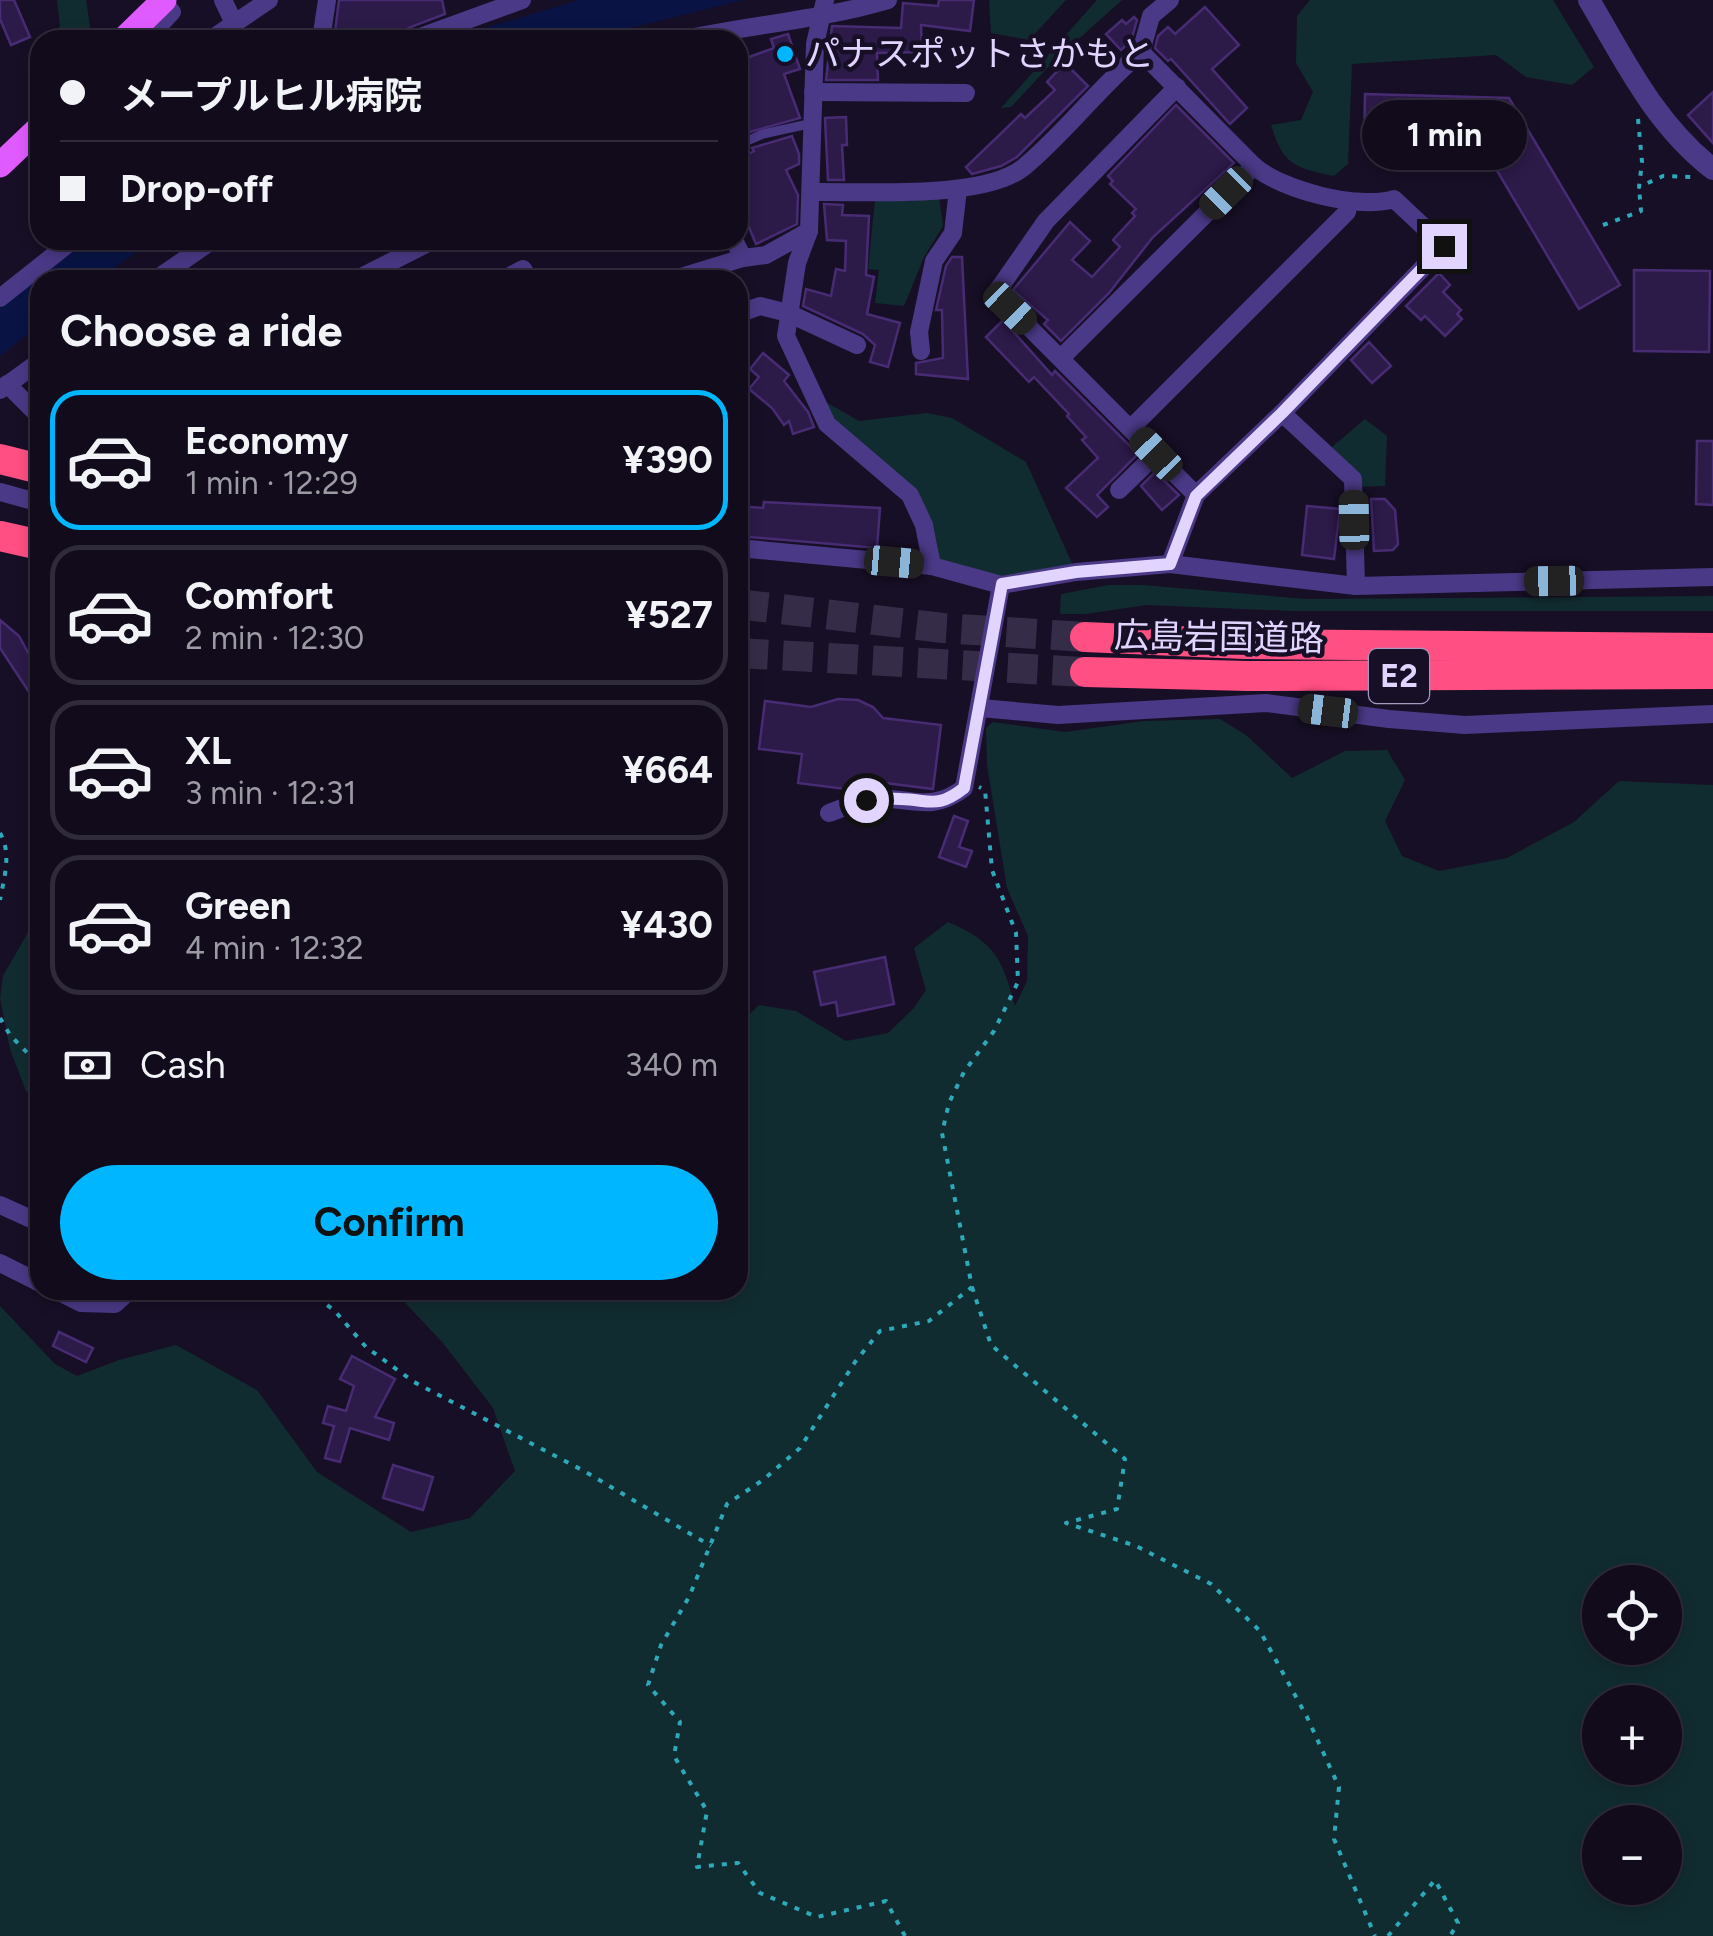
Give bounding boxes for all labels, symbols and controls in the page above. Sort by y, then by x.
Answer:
place label: パナスポットさかもと [805,33,1154,75]
marker: パナスポットさかもと [774,43,796,65]
text: メープルヒル病院 [120,73,422,119]
callout: 1 min [1362,101,1526,171]
text: 1 min [1407,116,1482,154]
car [1194,161,1258,225]
text: Drop-off [120,166,273,212]
route end [1422,224,1467,269]
car [978,276,1042,340]
text: Choose a ride [60,303,342,357]
icon: car [65,415,155,505]
text: Economy [185,418,348,464]
car [1124,422,1188,486]
text: ¥390 [623,437,713,483]
text: 1 min · 12:29 [185,464,358,502]
car [1338,490,1370,550]
car [863,544,925,580]
car [1524,565,1584,597]
icon: car [65,570,155,660]
text: Comfort [185,573,334,619]
text: ¥527 [625,592,713,638]
street label: 広島岩国道路 [1114,614,1324,660]
text: 2 min · 12:30 [185,619,364,657]
road number: E2 [1369,649,1429,703]
car [1296,692,1360,730]
icon: car [65,725,155,815]
text: XL [185,728,231,774]
text: ¥664 [622,747,713,793]
text: 3 min · 12:31 [185,774,357,812]
route start [844,778,889,823]
icon: car [65,880,155,970]
text: Green [185,883,291,929]
text: ¥430 [621,902,713,948]
text: 4 min · 12:32 [185,929,364,967]
icon: cash [60,1038,115,1093]
text: Cash [140,1042,226,1088]
text: 340 m [625,1046,718,1084]
button: Confirm [60,1165,718,1280]
map controls [1582,1565,1682,1905]
button: locate [1582,1565,1682,1665]
button: + [1582,1685,1682,1785]
button: − [1582,1805,1682,1905]

